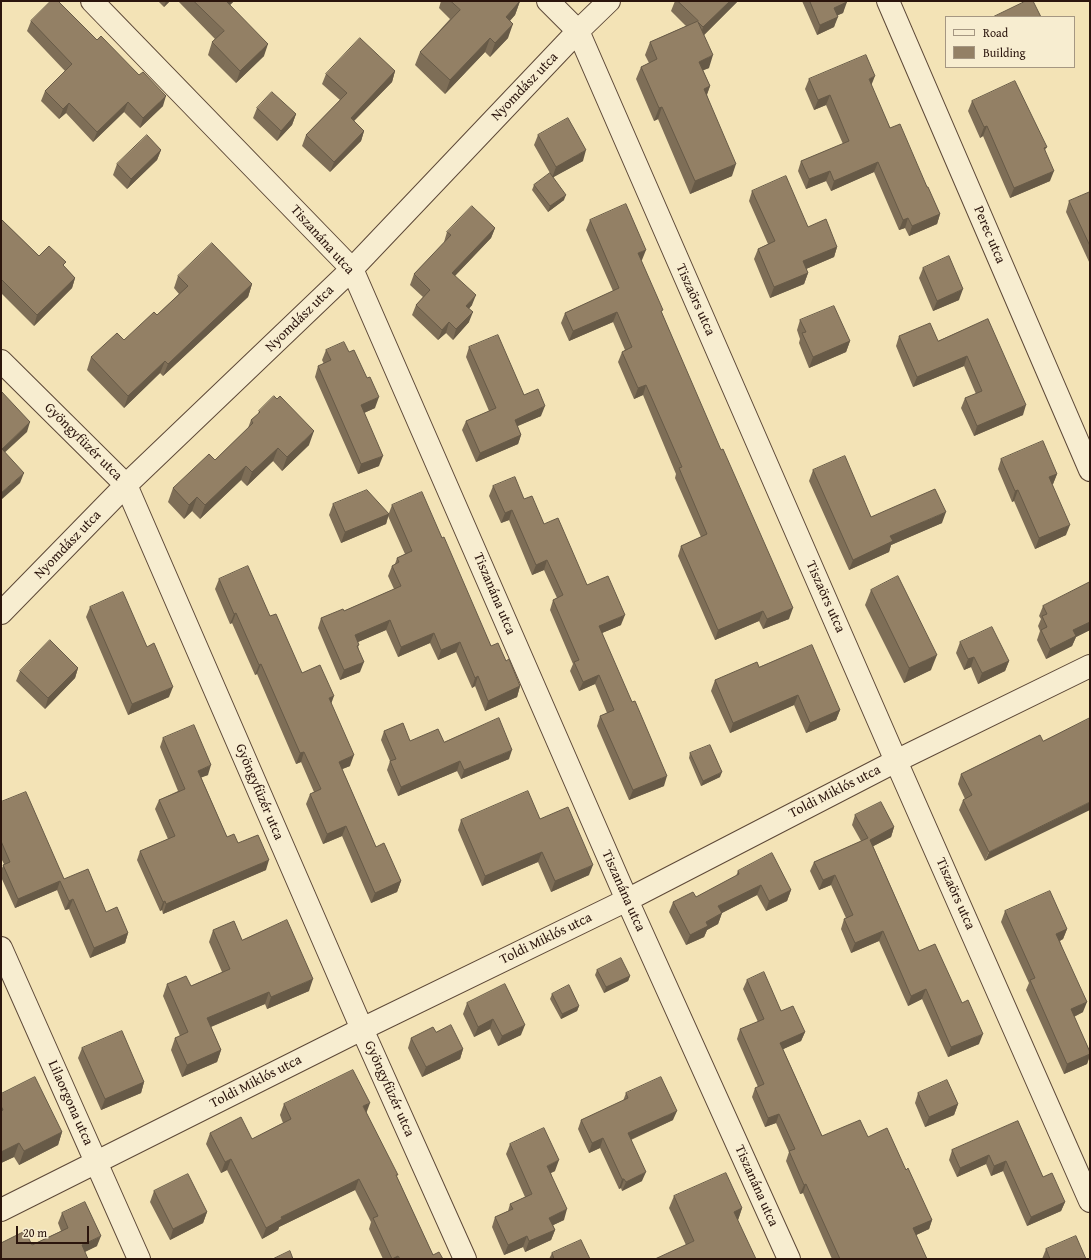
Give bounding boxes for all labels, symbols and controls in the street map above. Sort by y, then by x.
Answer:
legend [945,16,1075,68]
text: Road [983,24,1008,41]
text: Building [983,44,1026,61]
street label: Nyomdász utca [488,49,562,125]
street label: Tiszanána utca [286,202,358,278]
street label: Perec utca [969,204,1009,266]
street label: Tiszaörs utca [672,261,718,339]
street label: Nyomdász utca [262,282,338,356]
street label: Gyöngyfüzér utca [41,400,125,484]
street label: Nyomdász utca [31,507,105,583]
street label: Tiszanána utca [469,550,519,638]
street label: Tiszaörs utca [802,558,848,636]
street label: Gyöngyfüzér utca [231,741,287,843]
street label: Toldi Miklós utca [786,762,884,822]
street label: Tiszanána utca [598,848,648,934]
street label: Tiszaörs utca [932,855,978,933]
street label: Toldi Miklós utca [497,909,595,969]
street label: Gyöngyfüzér utca [360,1038,418,1140]
street label: Toldi Miklós utca [207,1052,305,1112]
street label: Lilaorgona utca [44,1058,96,1148]
street label: Tiszanána utca [731,1143,781,1229]
scale bar [18,1218,91,1244]
text: 20 m [23,1224,47,1241]

